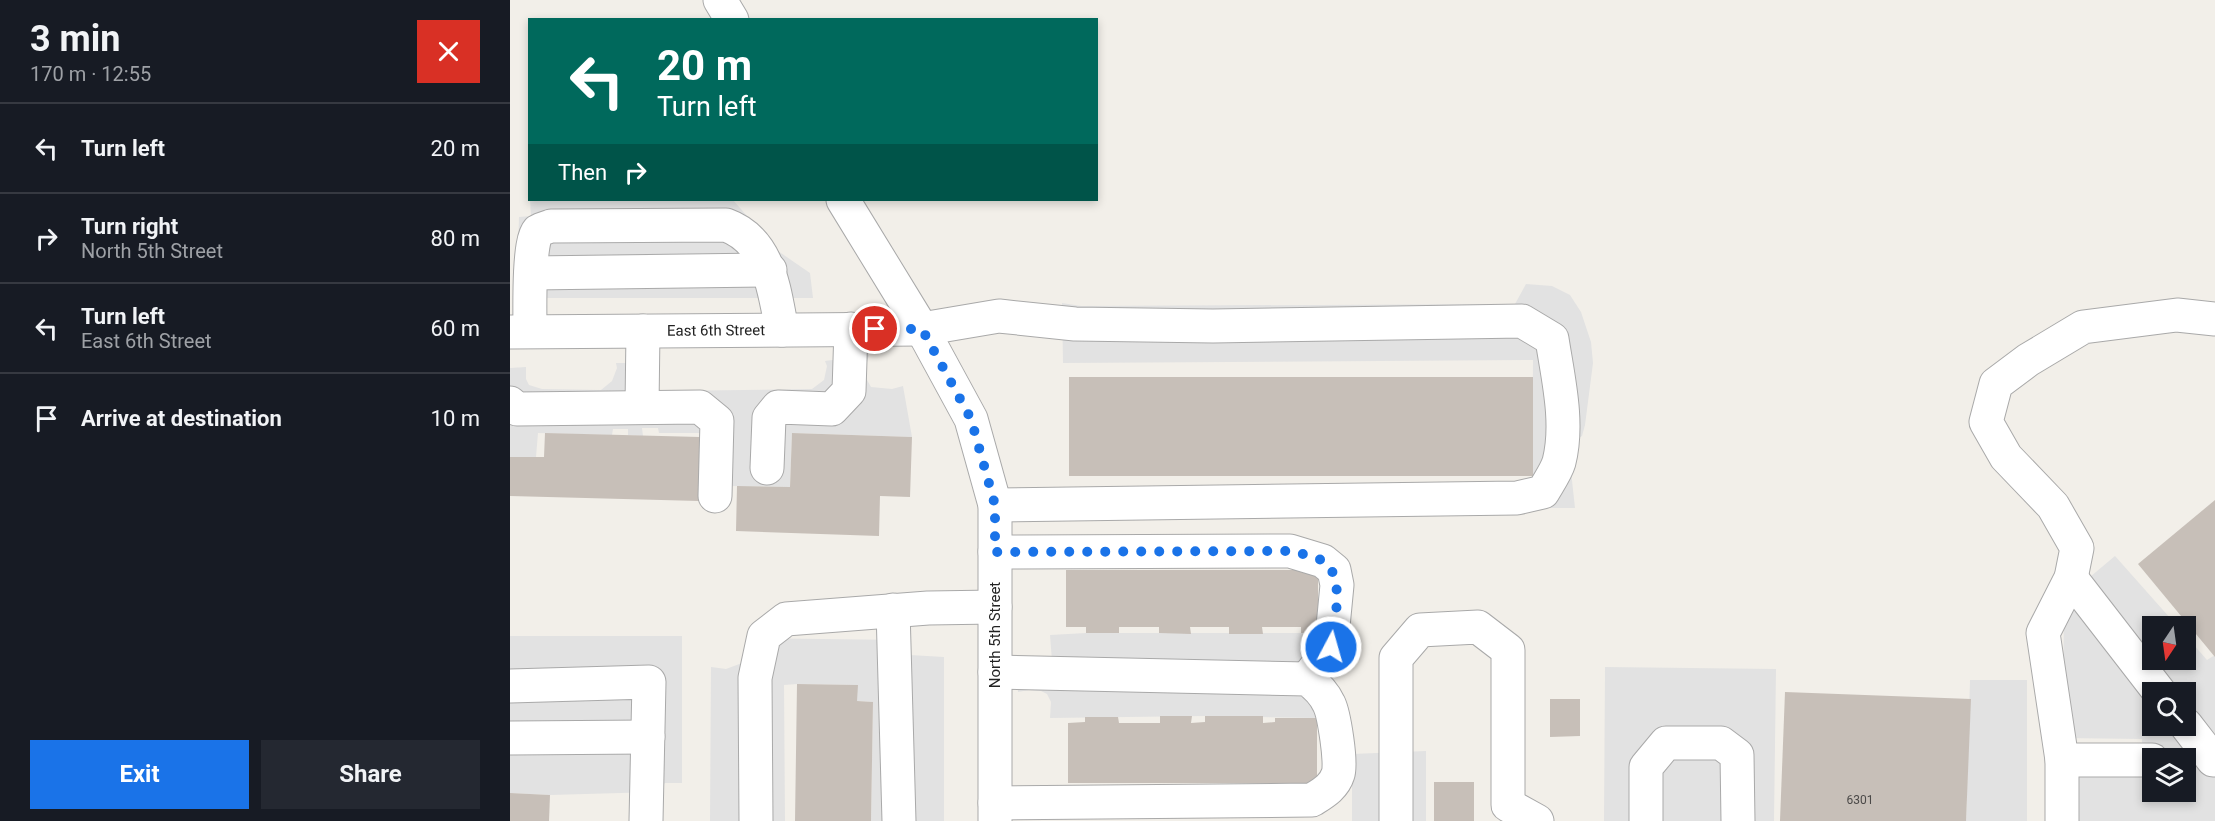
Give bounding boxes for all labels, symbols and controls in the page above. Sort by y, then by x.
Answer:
text: 3 min [30,18,121,60]
button: close [417,20,480,83]
text: 20 m [657,41,752,90]
icon: left [558,42,636,120]
text: 170 m · 12:55 [30,62,151,86]
text: Turn left [657,91,757,123]
icon: left [30,132,63,165]
text: Turn left [81,136,165,161]
text: 20 m [431,136,480,161]
icon: right [619,156,652,189]
text: Then [558,160,607,185]
text: Turn right [81,214,178,239]
icon: right [30,222,63,255]
text: 80 m [431,226,480,251]
text: North 5th Street [81,239,223,263]
pin [849,303,900,354]
text: Turn left [81,304,165,329]
icon: left [30,312,63,345]
icon: arrive [858,312,891,345]
text: 60 m [431,316,480,341]
street label: East 6th Street [667,321,765,340]
text: East 6th Street [81,329,212,353]
icon: arrive [30,402,63,435]
text: Arrive at destination [81,406,282,431]
text: 10 m [431,406,480,431]
street label: North 5th Street [986,582,1004,688]
position arrow [1299,615,1363,679]
north arrow [2142,616,2196,670]
map controls [2142,616,2196,802]
button: search [2142,682,2196,736]
button: Exit [30,740,249,809]
button: Share [261,740,480,809]
button: layers [2142,748,2196,802]
house number: 6301 [1847,793,1873,807]

